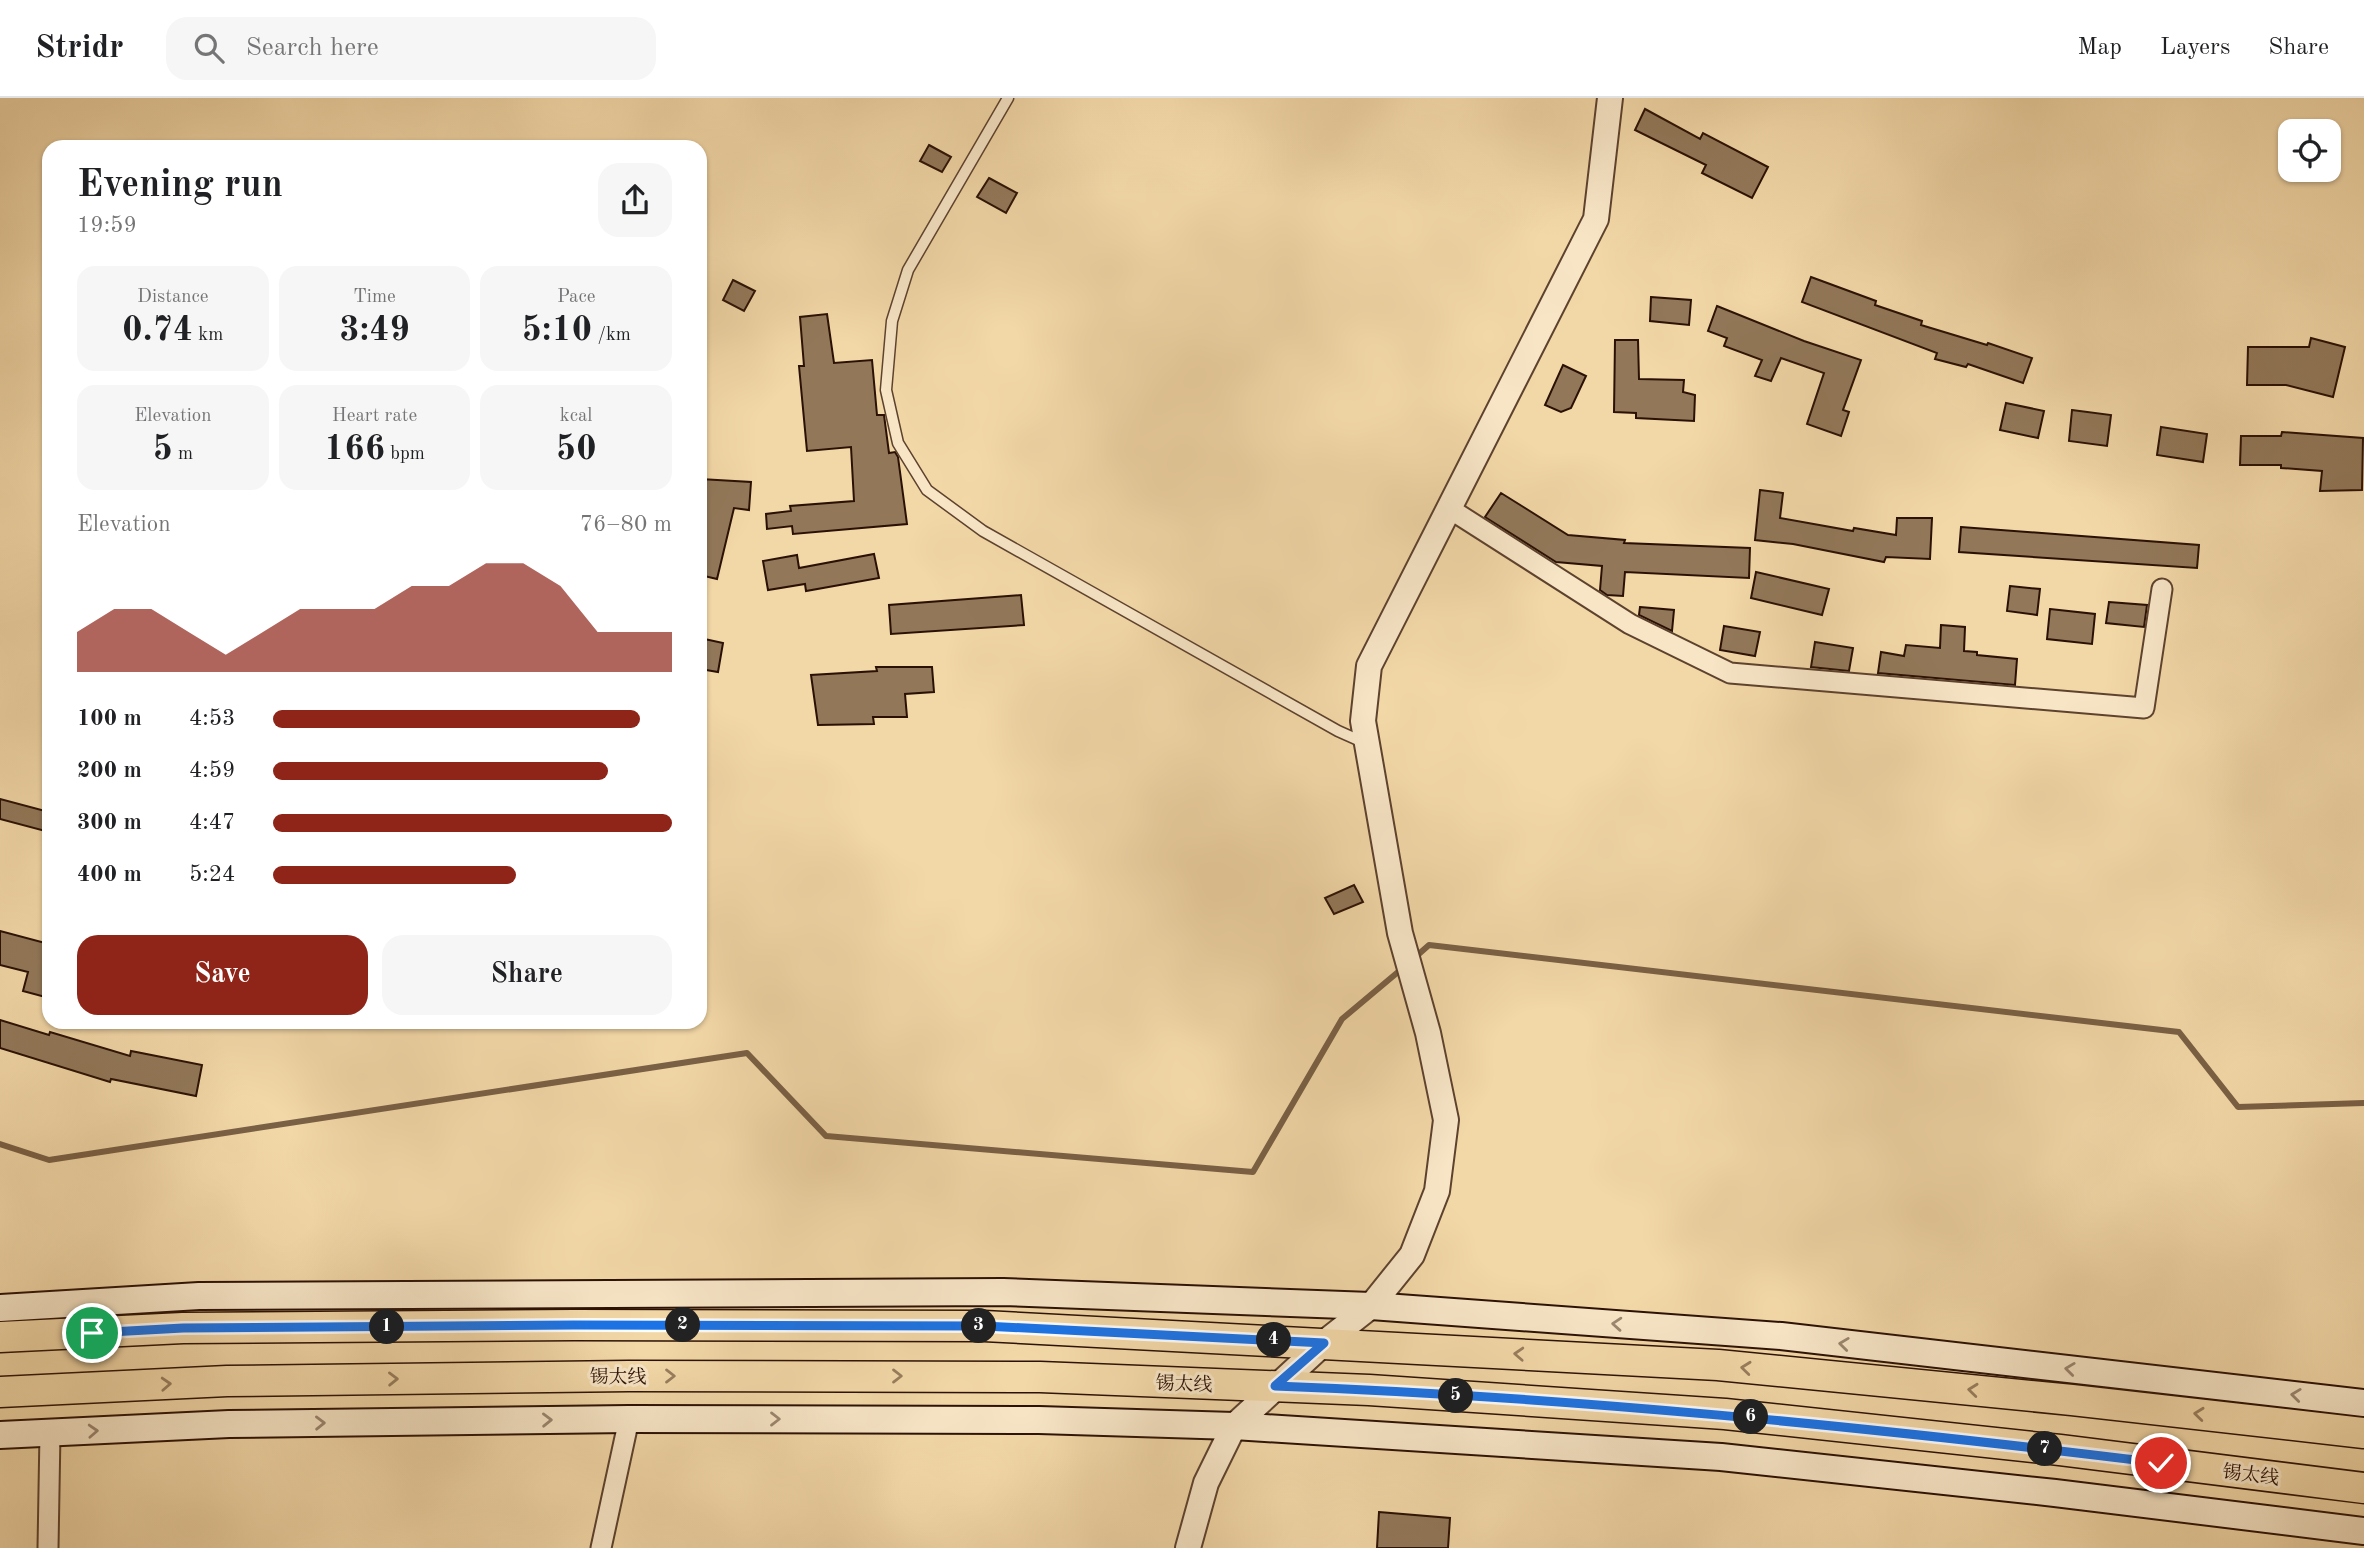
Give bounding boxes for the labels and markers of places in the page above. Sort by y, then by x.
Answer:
pin [62,1303,122,1363]
pin: 2 [666,1308,700,1342]
pin: 3 [962,1308,996,1344]
pin: 1 [370,1310,404,1344]
pin: 4 [1256,1322,1292,1358]
pin: 5 [1438,1378,1474,1414]
pin: 6 [1734,1400,1768,1434]
pin: 7 [2028,1432,2062,1466]
pin [2131,1433,2191,1493]

